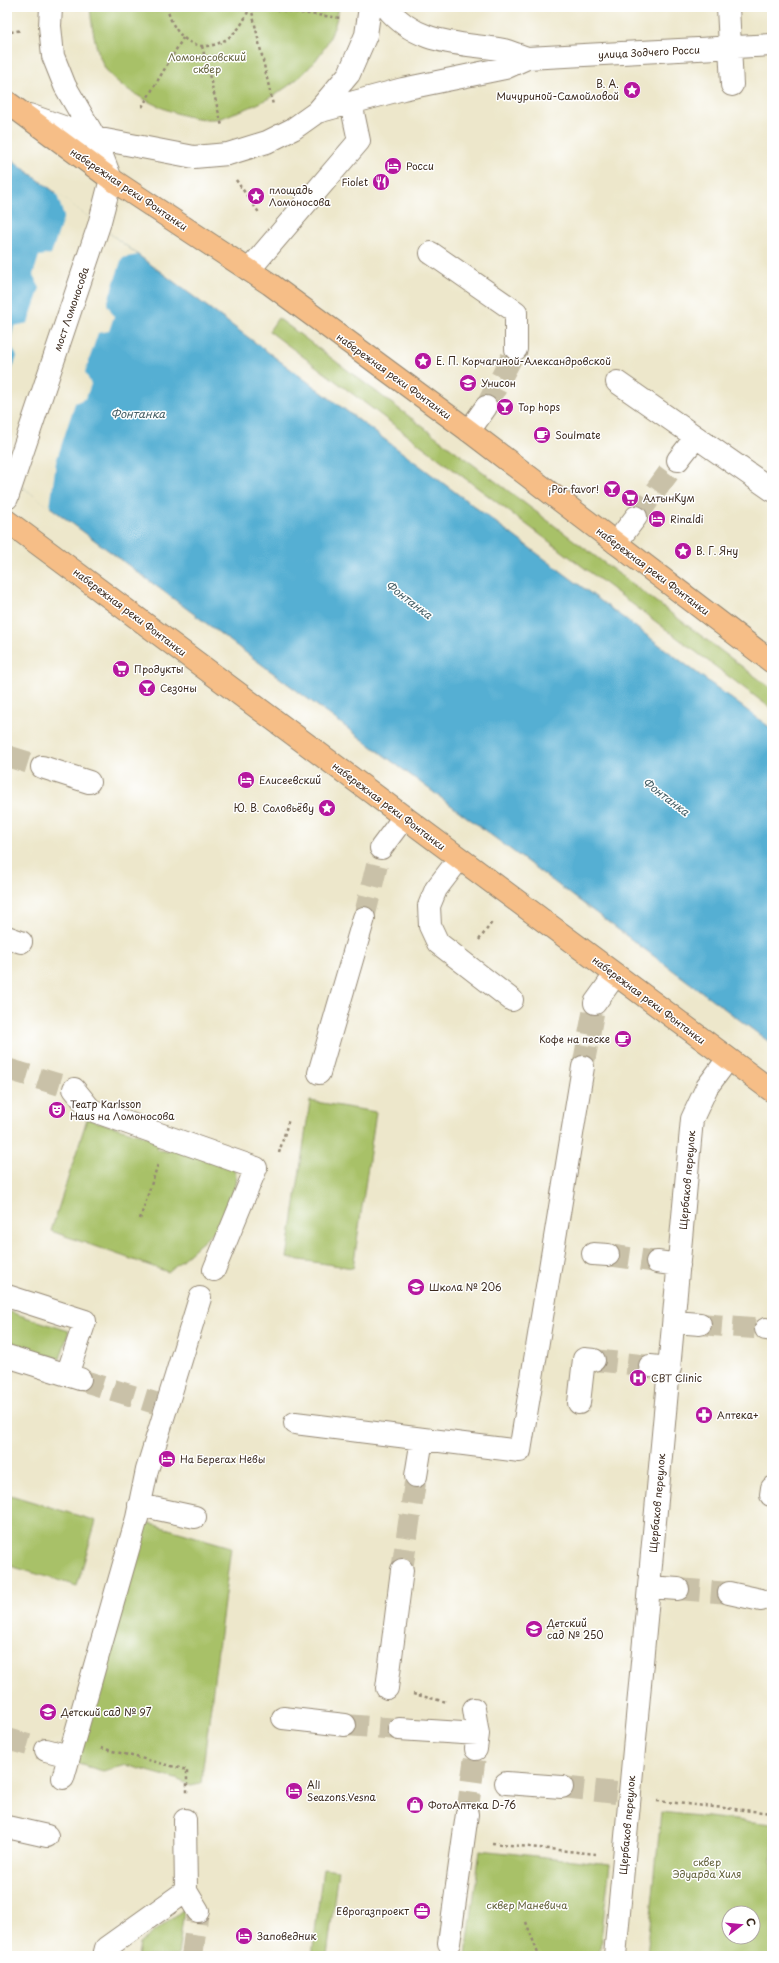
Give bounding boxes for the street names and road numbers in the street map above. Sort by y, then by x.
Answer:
street label: улица Зодчего Росси [598,41,700,62]
street label: набережная реки Фонтанки [68,144,191,234]
street label: мост Ломоносова [49,264,92,353]
street label: набережная реки Фонтанки [334,329,455,422]
street label: набережная реки Фонтанки [594,523,713,618]
street label: набережная реки Фонтанки [71,564,190,659]
street label: набережная реки Фонтанки [330,758,449,853]
street label: набережная реки Фонтанки [590,952,709,1047]
street label: Щербаков переулок [675,1130,699,1230]
street label: Щербаков переулок [645,1453,669,1553]
street label: Щербаков переулок [615,1775,639,1875]

